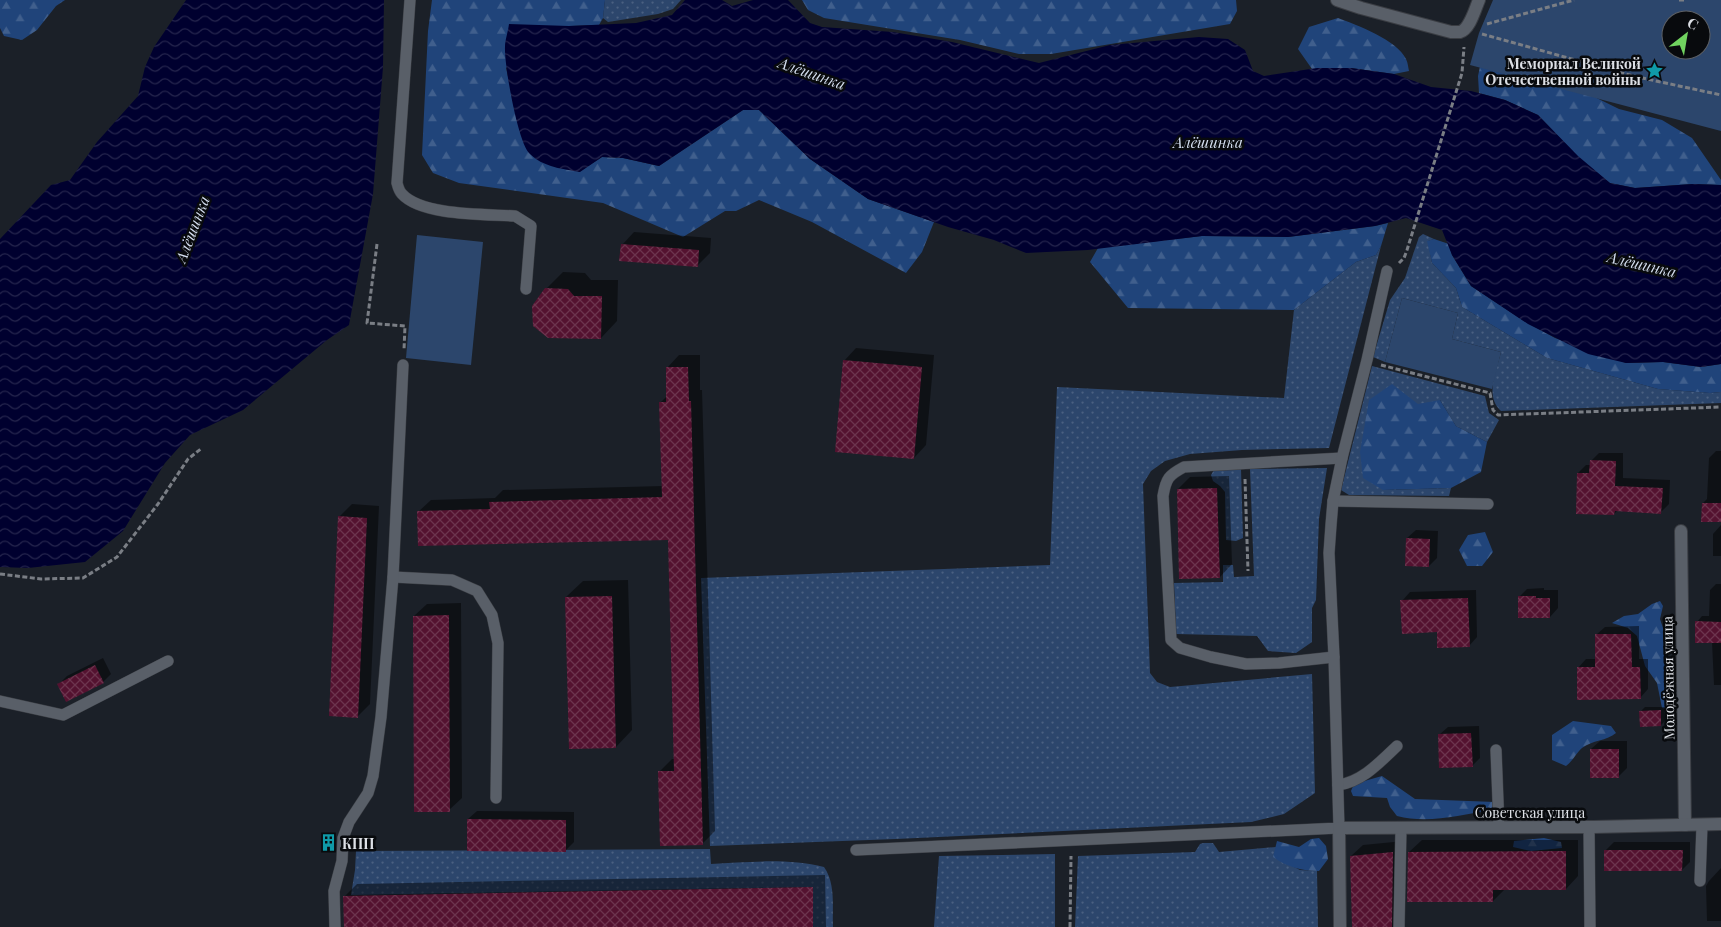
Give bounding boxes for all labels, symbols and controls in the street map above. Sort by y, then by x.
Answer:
north arrow [1661,10,1711,60]
text: С [1684,13,1702,34]
water label: Алёшинка [774,52,848,94]
place label: Мемориал Великой Отечественной войны [1485,54,1641,89]
place icon: Мемориал Великой Отечественной войны [1645,61,1665,81]
water label: Алёшинка [1171,132,1243,152]
water label: Алёшинка [169,193,214,267]
water label: Алёшинка [1604,246,1678,282]
street label: Молодёжная улица [1657,616,1679,740]
street label: Советская улица [1475,803,1585,822]
building icon: КПП [318,833,338,853]
place label: КПП [342,834,375,853]

